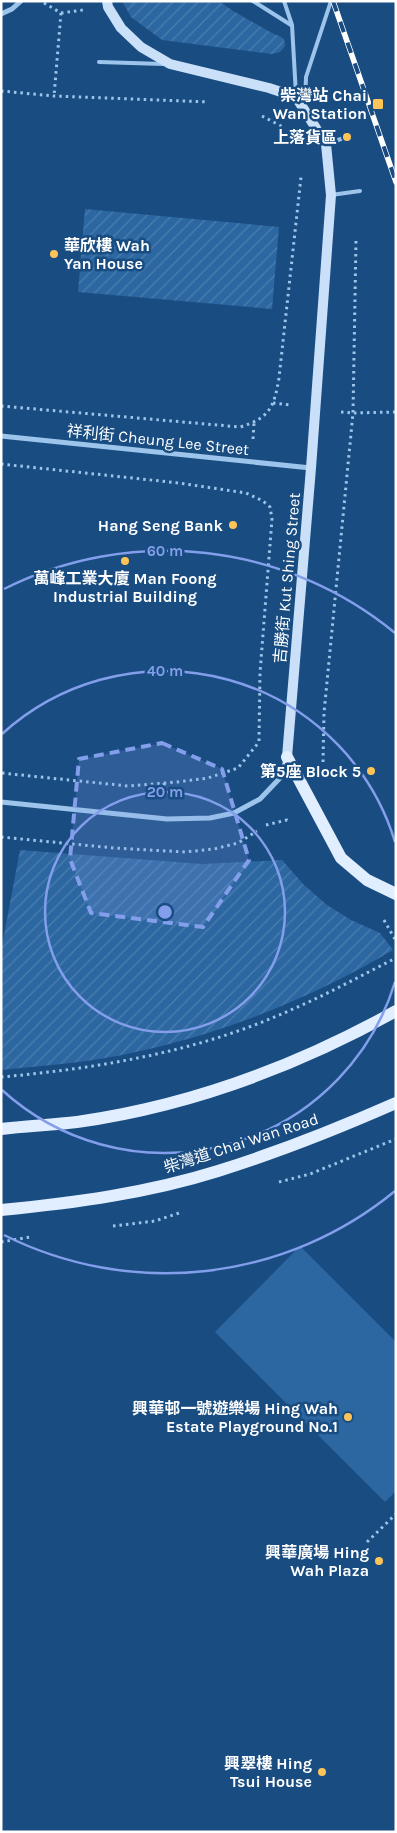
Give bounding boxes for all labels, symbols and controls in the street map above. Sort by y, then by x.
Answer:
place label: 柴灣站 Chai Wan Station [273,86,367,123]
marker: 柴灣站 Chai Wan Station [371,97,385,111]
place label: 上落貨區 [273,128,337,147]
marker: 上落貨區 [341,131,353,143]
place label: 華欣樓 Wah Yan House [64,236,150,273]
marker: 華欣樓 Wah Yan House [48,248,60,260]
street label: 祥利街 Cheung Lee Street [66,421,250,459]
street label: 吉勝街 Kut Shing Street [270,492,304,664]
place label: Hang Seng Bank [98,516,224,535]
marker: Hang Seng Bank [227,519,239,531]
text: 60 m [147,542,183,560]
marker: 萬峰工業大廈 Man Foong Industrial Building [119,555,131,567]
place label: 萬峰工業大廈 Man Foong Industrial Building [33,569,217,606]
text: 40 m [147,662,183,680]
place label: 第5座 Block 5 [260,762,361,781]
marker: 第5座 Block 5 [365,765,377,777]
text: 20 m [147,783,183,801]
centre of rings [156,903,174,921]
street label: 柴灣道 Chai Wan Road [161,1109,321,1177]
place label: 興華邨一號遊樂場 Hing Wah Estate Playground No.1 [132,1399,338,1436]
marker: 興華邨一號遊樂場 Hing Wah Estate Playground No.1 [342,1411,354,1423]
place label: 興華廣場 Hing Wah Plaza [265,1543,369,1580]
marker: 興華廣場 Hing Wah Plaza [373,1555,385,1567]
place label: 興翠樓 Hing Tsui House [224,1754,312,1791]
marker: 興翠樓 Hing Tsui House [316,1766,328,1778]

